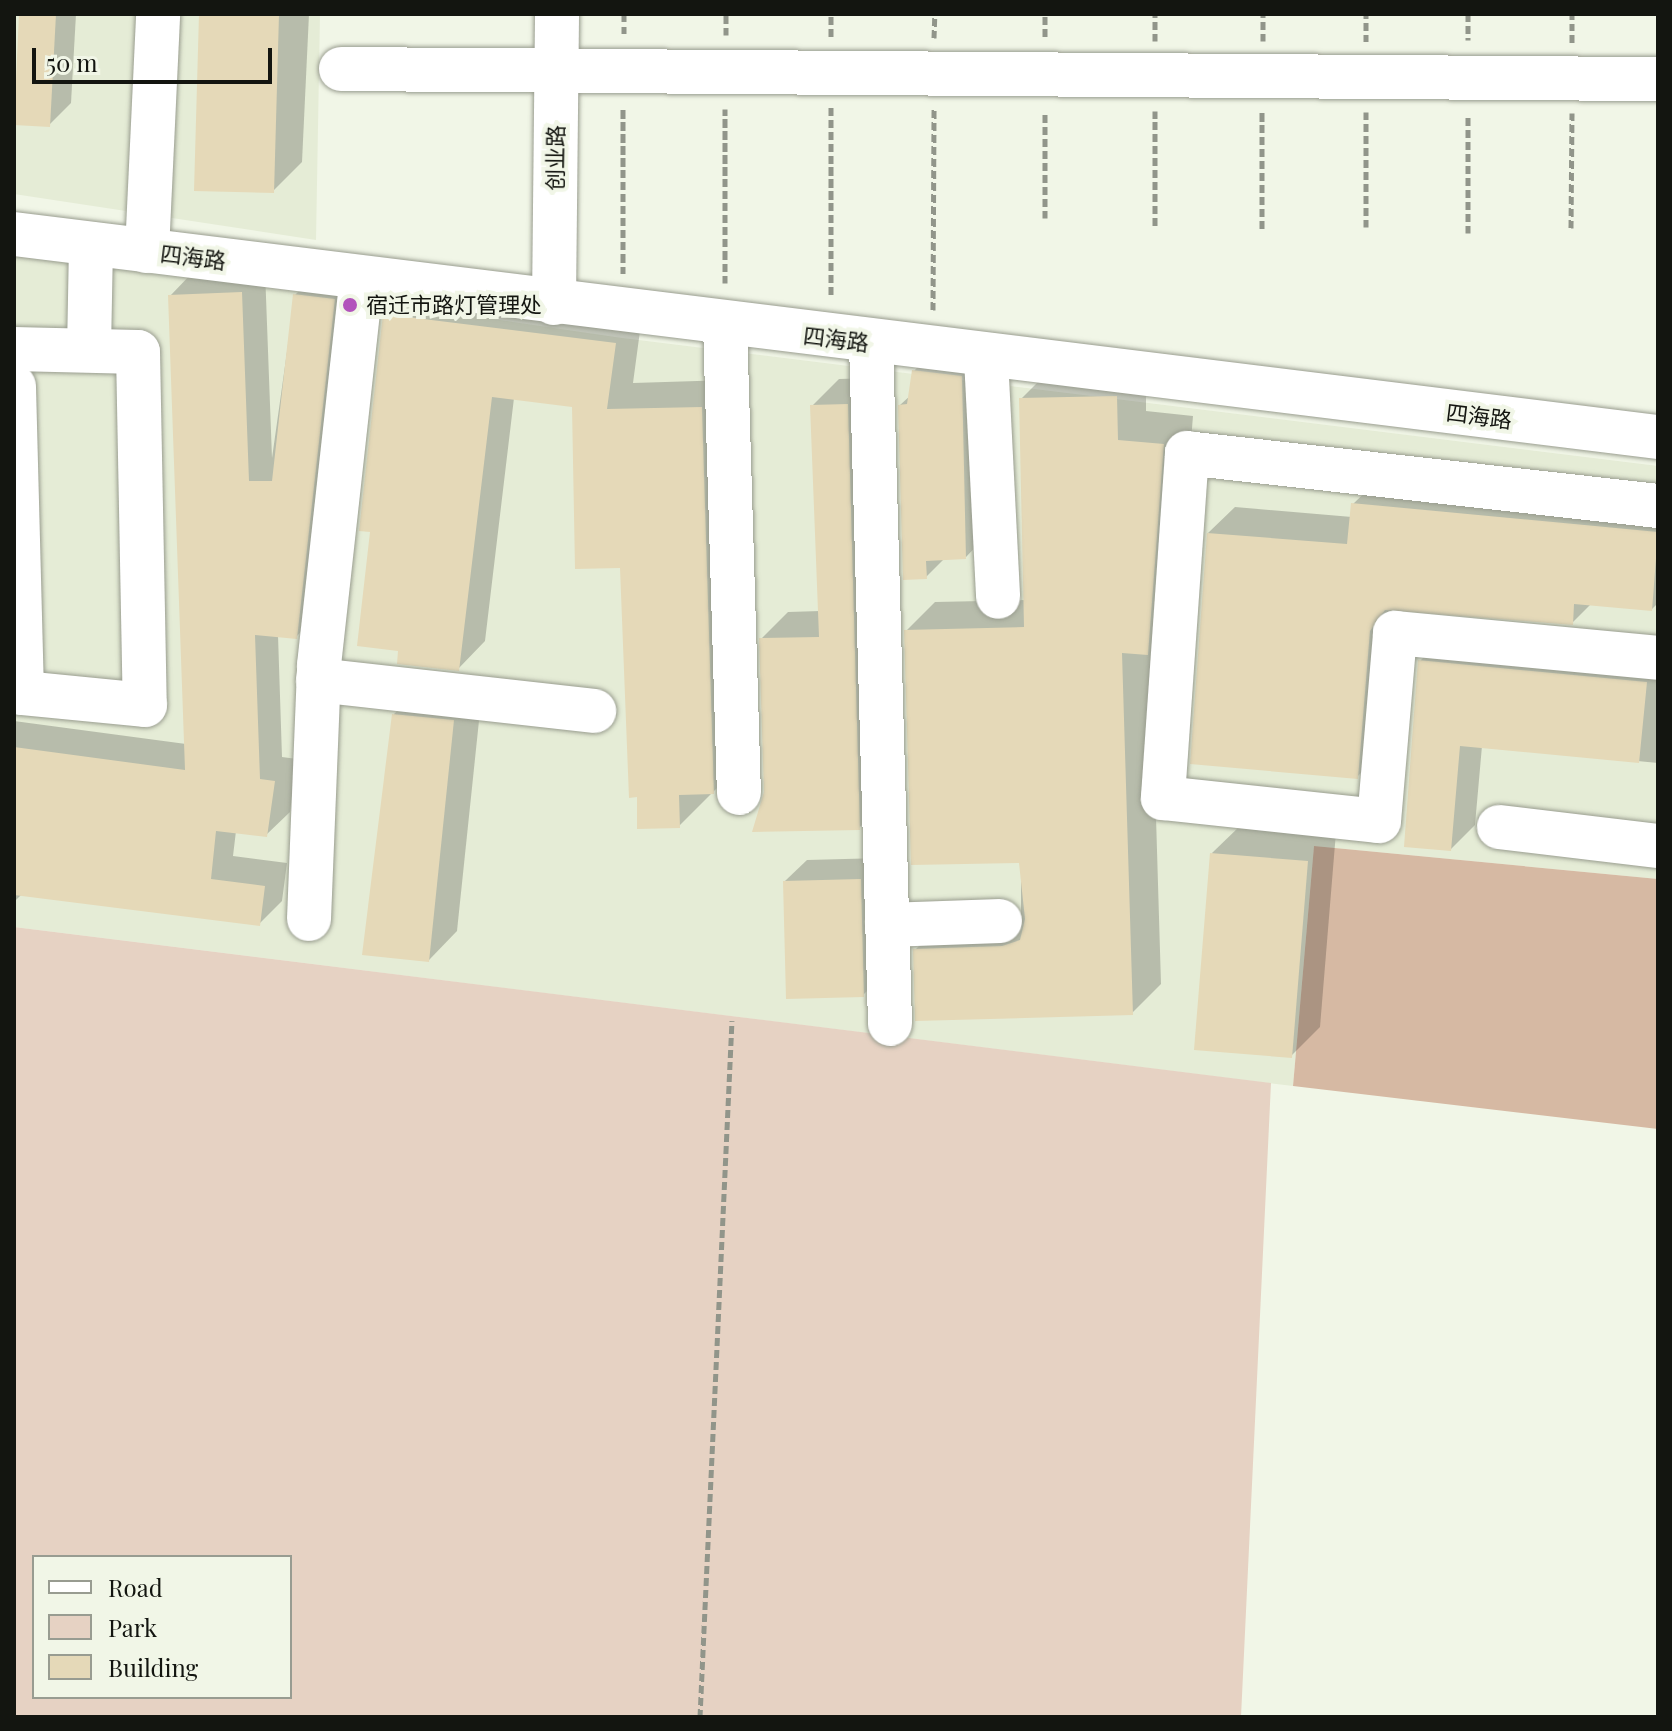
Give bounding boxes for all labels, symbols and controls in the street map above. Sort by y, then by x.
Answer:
scale bar [36,32,276,82]
text: 50 m [46,46,98,78]
street label: 创业路 [541,125,569,191]
street label: 四海路 [159,240,227,274]
place label: 宿迁市路灯管理处 [366,292,542,318]
marker: 宿迁市路灯管理处 [341,296,359,314]
street label: 四海路 [802,322,870,356]
street label: 四海路 [1445,399,1513,433]
legend [32,1555,292,1699]
text: Road [108,1571,163,1603]
text: Park [108,1611,157,1643]
text: Building [108,1651,198,1683]

